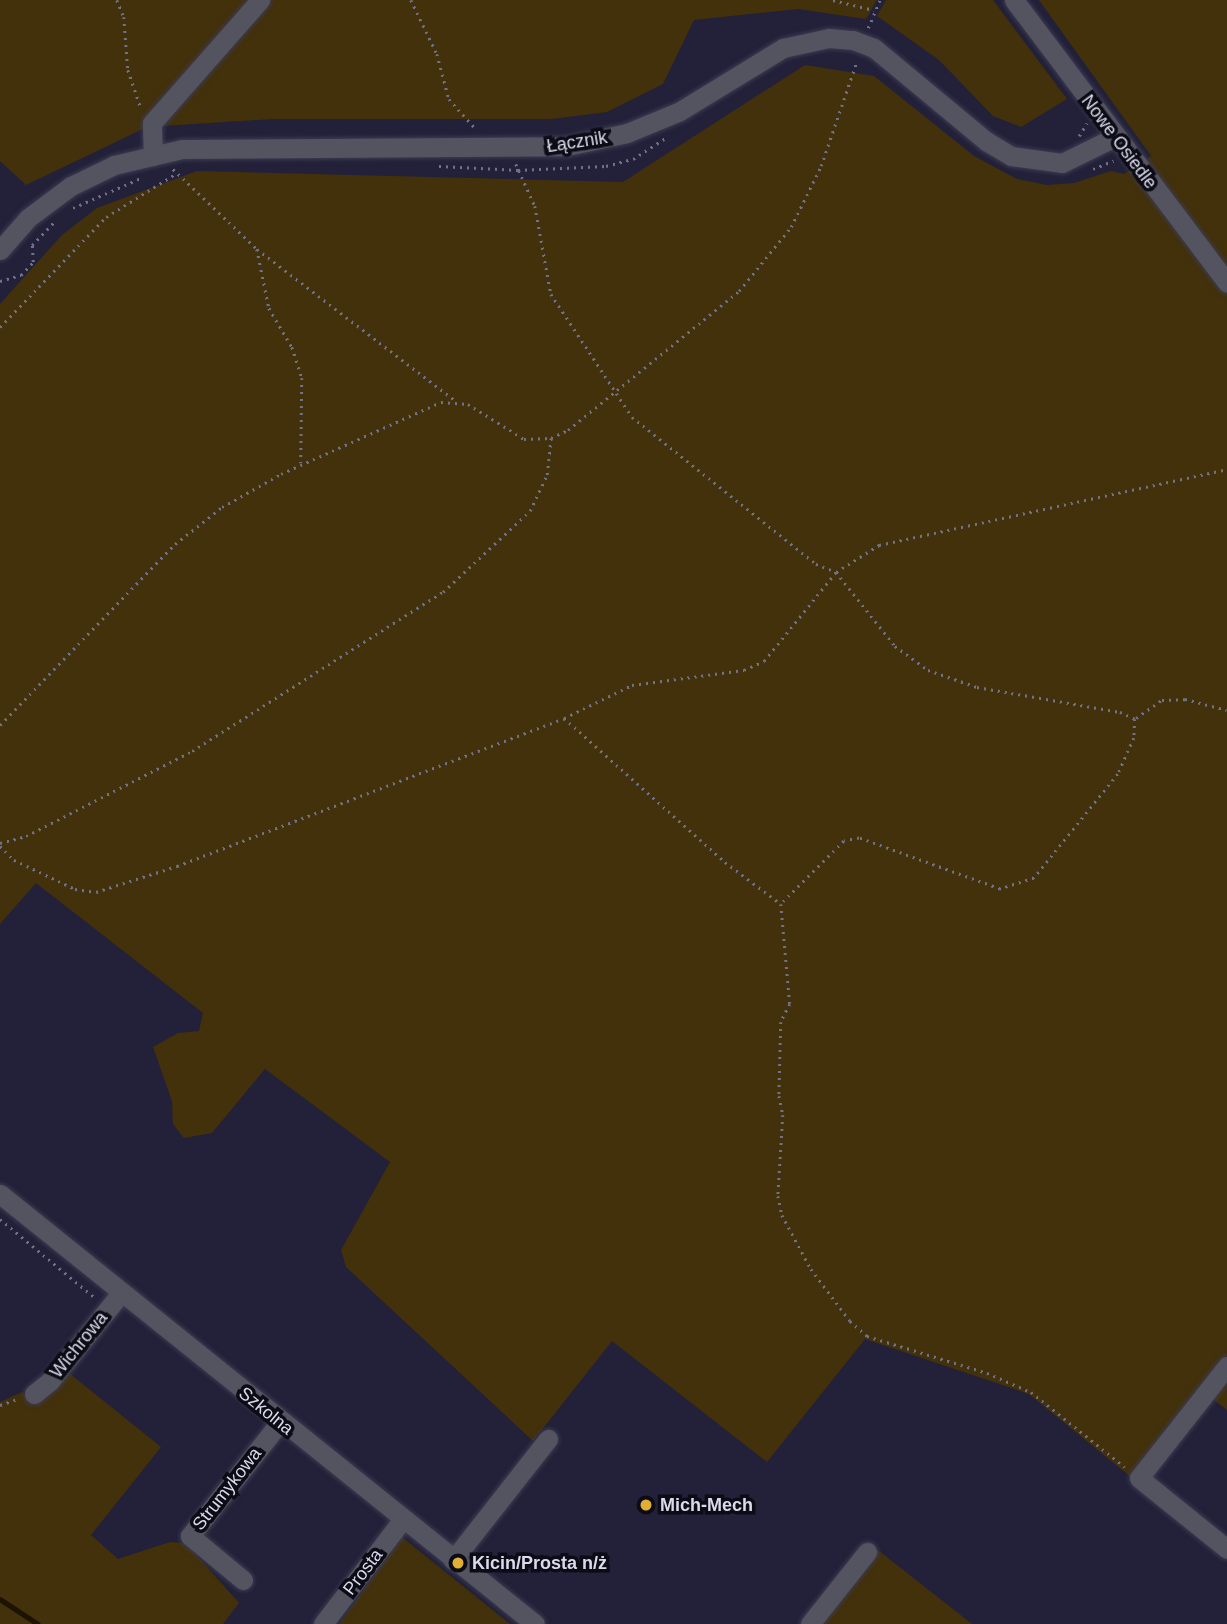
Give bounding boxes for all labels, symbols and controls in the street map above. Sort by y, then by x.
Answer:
street label: Nowe Osiedle [1077,91,1161,193]
street label: Łącznik [545,127,609,157]
street label: Wichrowa [46,1308,112,1382]
street label: Szkolna [234,1382,298,1440]
street label: Strumykowa [188,1443,266,1535]
place label: Mich-Mech [660,1494,753,1516]
marker: Mich-Mech [638,1497,654,1513]
street label: Prosta [339,1545,387,1599]
place label: Kicin/Prosta n/ż [472,1552,607,1574]
marker: Kicin/Prosta n/ż [450,1555,466,1571]

